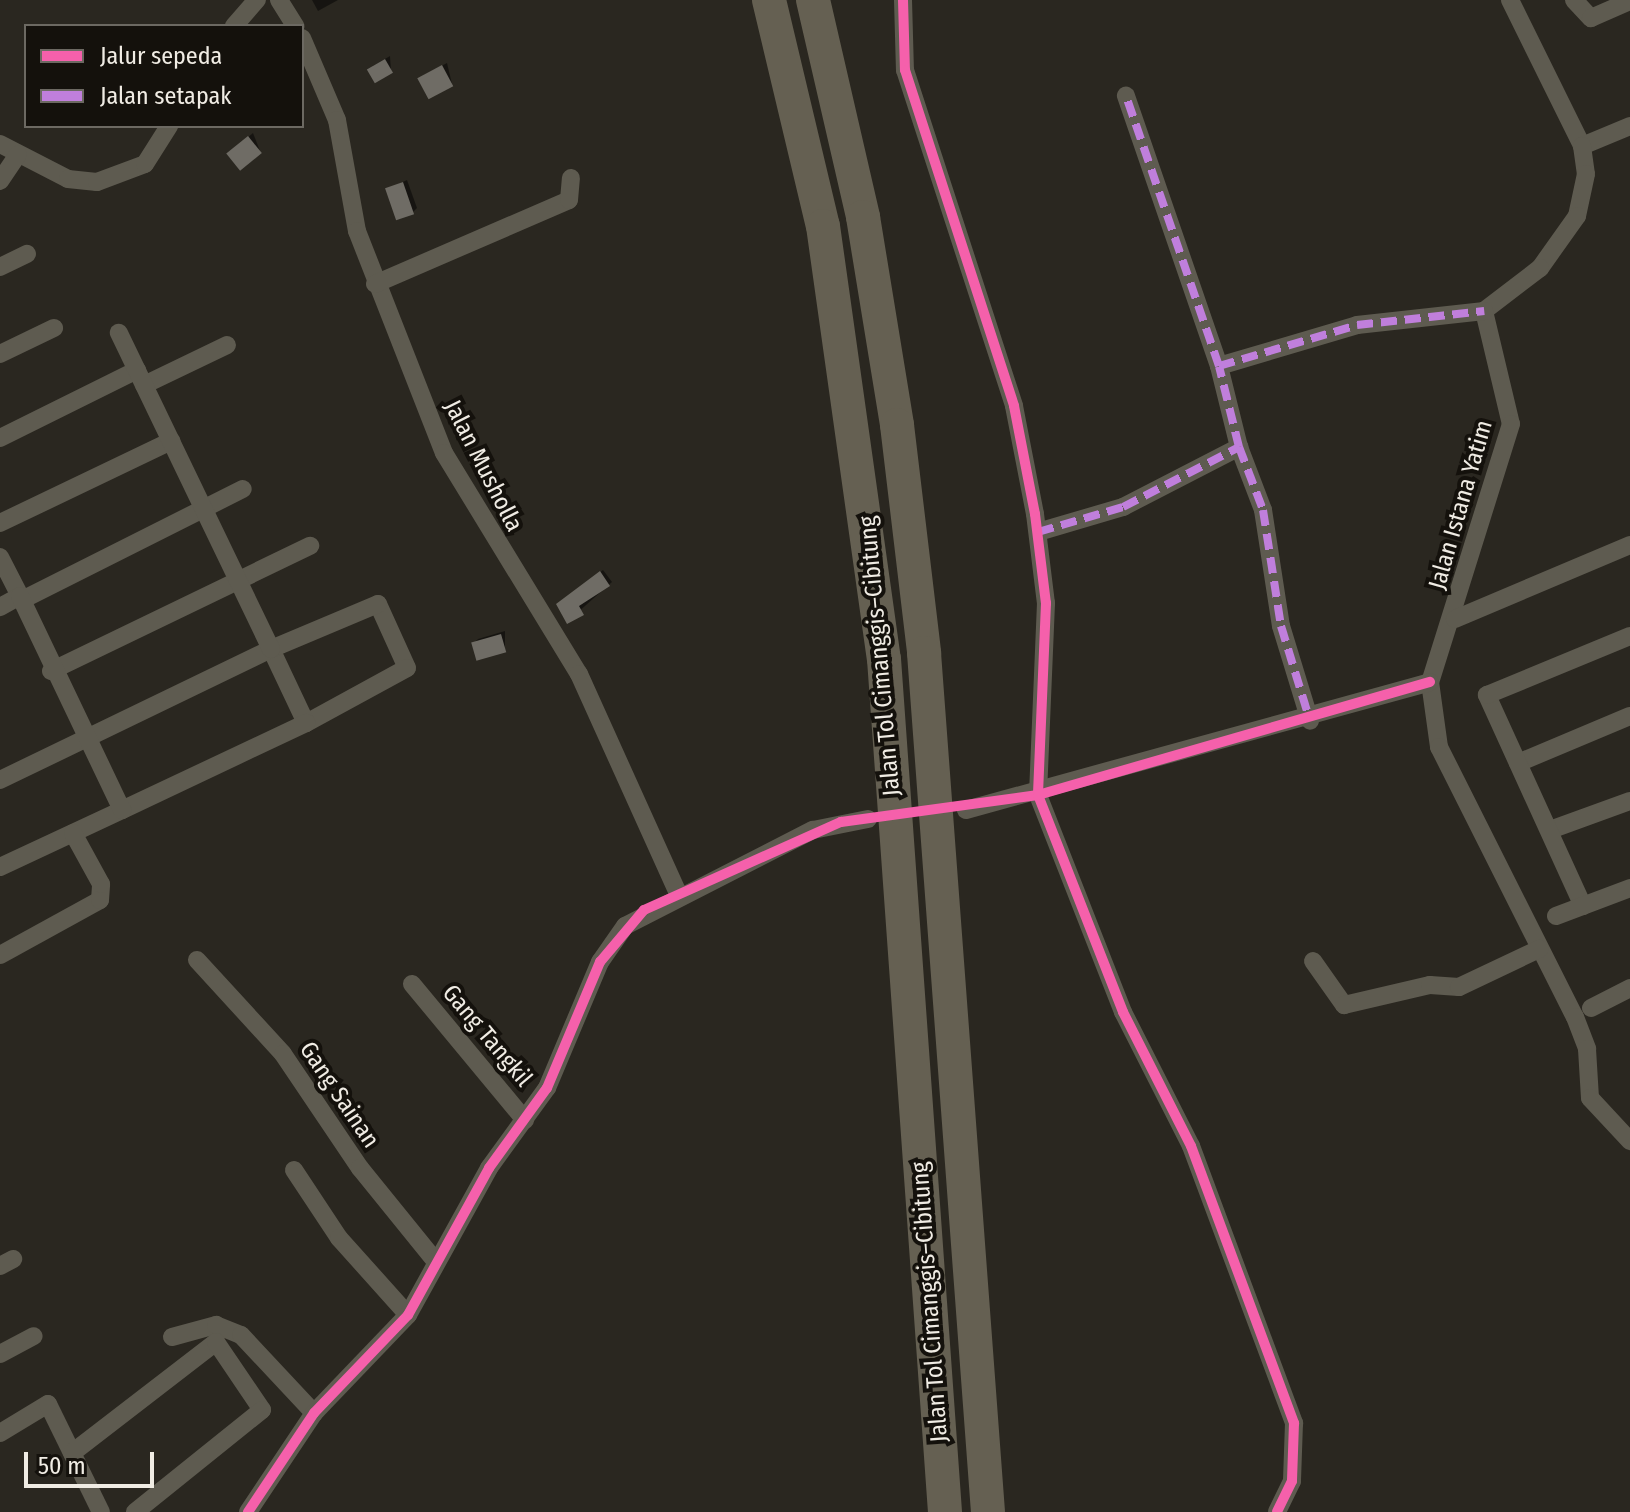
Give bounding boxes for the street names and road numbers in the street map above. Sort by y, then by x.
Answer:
street label: Jalan Musholla [438,395,528,537]
street label: Jalan Istana Yatim [1423,417,1499,593]
street label: Jalan Tol Cimanggis–Cibitung [853,515,907,797]
street label: Gang Tangkil [436,979,538,1093]
street label: Gang Sainan [293,1036,385,1154]
street label: Jalan Tol Cimanggis–Cibitung [906,1161,954,1443]

